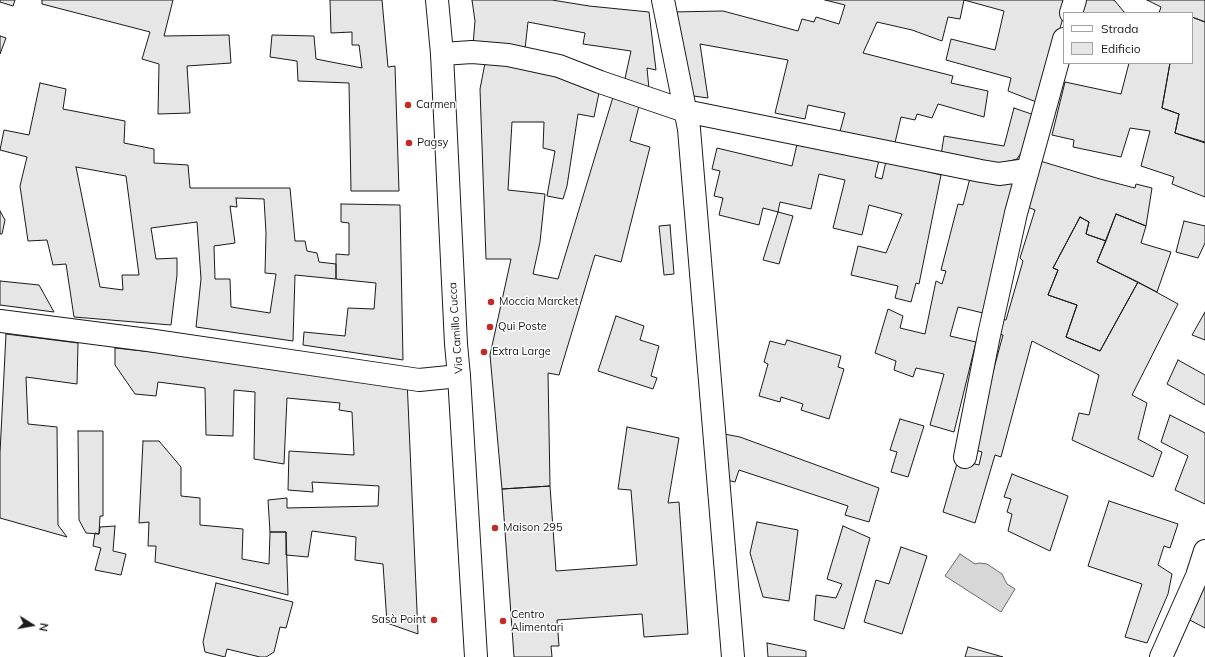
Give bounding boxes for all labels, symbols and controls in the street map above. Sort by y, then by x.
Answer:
legend [1063,12,1193,64]
text: Strada [1101,21,1139,36]
text: Edificio [1101,41,1141,56]
place label: Carmen [416,98,456,112]
marker: Carmen [403,100,413,110]
place label: Pagsy [417,136,448,150]
marker: Pagsy [404,138,414,148]
street label: Via Camillo Cucca [446,282,466,374]
place label: Moccia Marcket [499,295,578,309]
marker: Moccia Marcket [486,297,496,307]
place label: Qui Poste [498,320,547,334]
marker: Qui Poste [485,322,495,332]
place label: Extra Large [492,345,551,359]
marker: Extra Large [479,347,489,357]
place label: Maison 295 [503,521,563,535]
marker: Maison 295 [490,523,500,533]
north arrow [12,605,52,645]
place label: Centro Alimentari [511,608,563,634]
place label: Sasà Point [372,613,426,627]
marker: Sasà Point [429,615,439,625]
marker: Centro Alimentari [498,616,508,626]
text: N [36,622,51,633]

